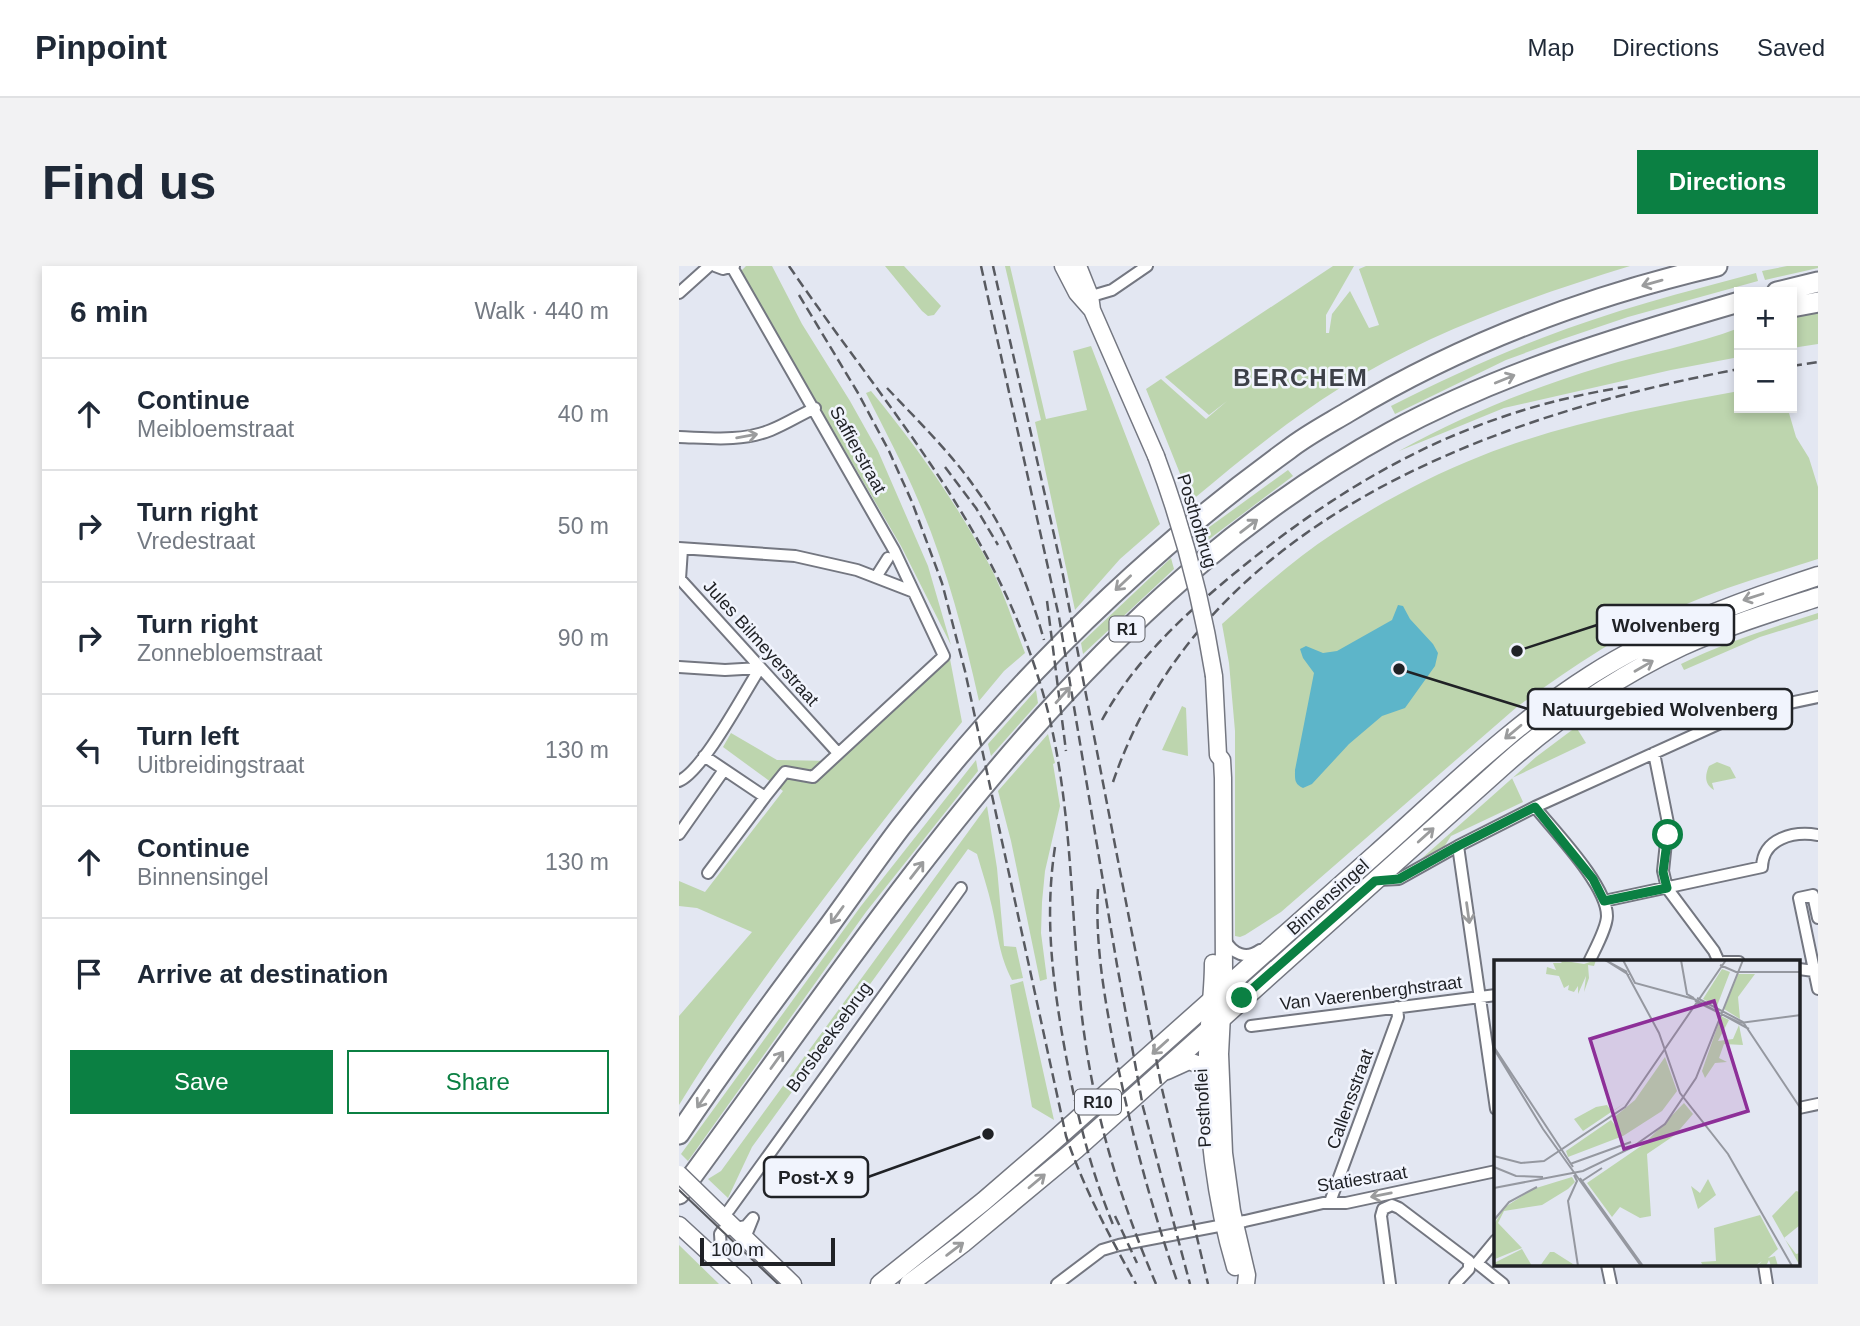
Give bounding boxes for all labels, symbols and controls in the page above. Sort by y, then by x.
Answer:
text: Pinpoint [35,29,167,66]
text: Map [1528,34,1574,61]
text: Directions [1612,34,1719,61]
text: Saved [1757,34,1825,61]
button: Directions [1637,150,1818,214]
text: Find us [42,155,216,209]
one-way arrow [1642,278,1664,291]
map controls [1734,287,1797,413]
button: + [1734,287,1797,350]
text: 6 min [70,295,148,328]
text: Walk · 440 m [474,298,609,324]
button: − [1734,350,1797,413]
district label: BERCHEM [1233,364,1369,391]
one-way arrow [1493,371,1515,384]
text: Continue [137,385,250,415]
icon: ahead [70,395,108,433]
text: 40 m [558,401,609,427]
street label: Saffierstraat [826,403,890,497]
text: Meibloemstraat [137,416,294,442]
one-way arrow [735,429,758,442]
street label: Posthofbrug [1173,472,1221,570]
text: Turn right [137,497,258,527]
icon: right [70,507,108,545]
text: 50 m [558,513,609,539]
one-way arrow [1239,518,1258,533]
text: Vredestraat [137,528,255,554]
one-way arrow [1115,575,1132,592]
street label: Jules Bilmeyerstraat [699,576,823,710]
one-way arrow [1743,592,1765,605]
callout: Wolvenberg [1597,605,1734,645]
text: Turn right [137,609,258,639]
text: Wolvenberg [1612,615,1720,636]
road number: R1 [1109,616,1145,642]
icon: right [70,619,108,657]
text: 90 m [558,625,609,651]
text: Zonnebloemstraat [137,640,322,666]
one-way arrow [1633,659,1653,673]
one-way arrow [1055,686,1071,704]
callout: Natuurgebied Wolvenberg [1528,689,1792,729]
text: Natuurgebied Wolvenberg [1542,699,1778,720]
text: Turn left [137,721,239,751]
one-way arrow [1505,724,1523,740]
icon: left [70,731,108,769]
text: 130 m [545,737,609,763]
text: Uitbreidingstraat [137,752,304,778]
route start [1652,819,1683,850]
one-way arrow [1417,827,1435,843]
text: Continue [137,833,250,863]
icon: ahead [70,843,108,881]
text: 130 m [545,849,609,875]
street label: Binnensingel [1283,855,1373,939]
one-way arrow [910,861,925,879]
text: Binnensingel [137,864,269,890]
one-way arrow [1462,901,1475,924]
one-way arrow [829,905,844,924]
icon: arrive [70,955,108,993]
text: Arrive at destination [137,959,388,989]
inset map [1494,960,1801,1266]
street label: Van Vaerenberghstraat [1279,972,1463,1014]
street label: Borsbeeksebrug [782,978,876,1096]
route end [1226,982,1257,1013]
one-way arrow [1151,1039,1169,1055]
street label: Callensstraat [1323,1046,1377,1152]
button: Save [70,1050,333,1114]
button: Share [347,1050,609,1114]
one-way arrow [770,1051,784,1070]
street label: Posthoflei [1191,1068,1215,1148]
one-way arrow [695,1089,710,1108]
road number: R10 [1075,1090,1121,1114]
callout: Post-X 9 [764,1157,868,1197]
street label: Statiestraat [1315,1162,1409,1196]
text: Post-X 9 [778,1167,854,1188]
one-way arrow [1028,1173,1046,1189]
one-way arrow [1370,1189,1393,1203]
scale bar [700,1235,835,1267]
text: 100 m [711,1239,764,1260]
one-way arrow [945,1242,964,1257]

